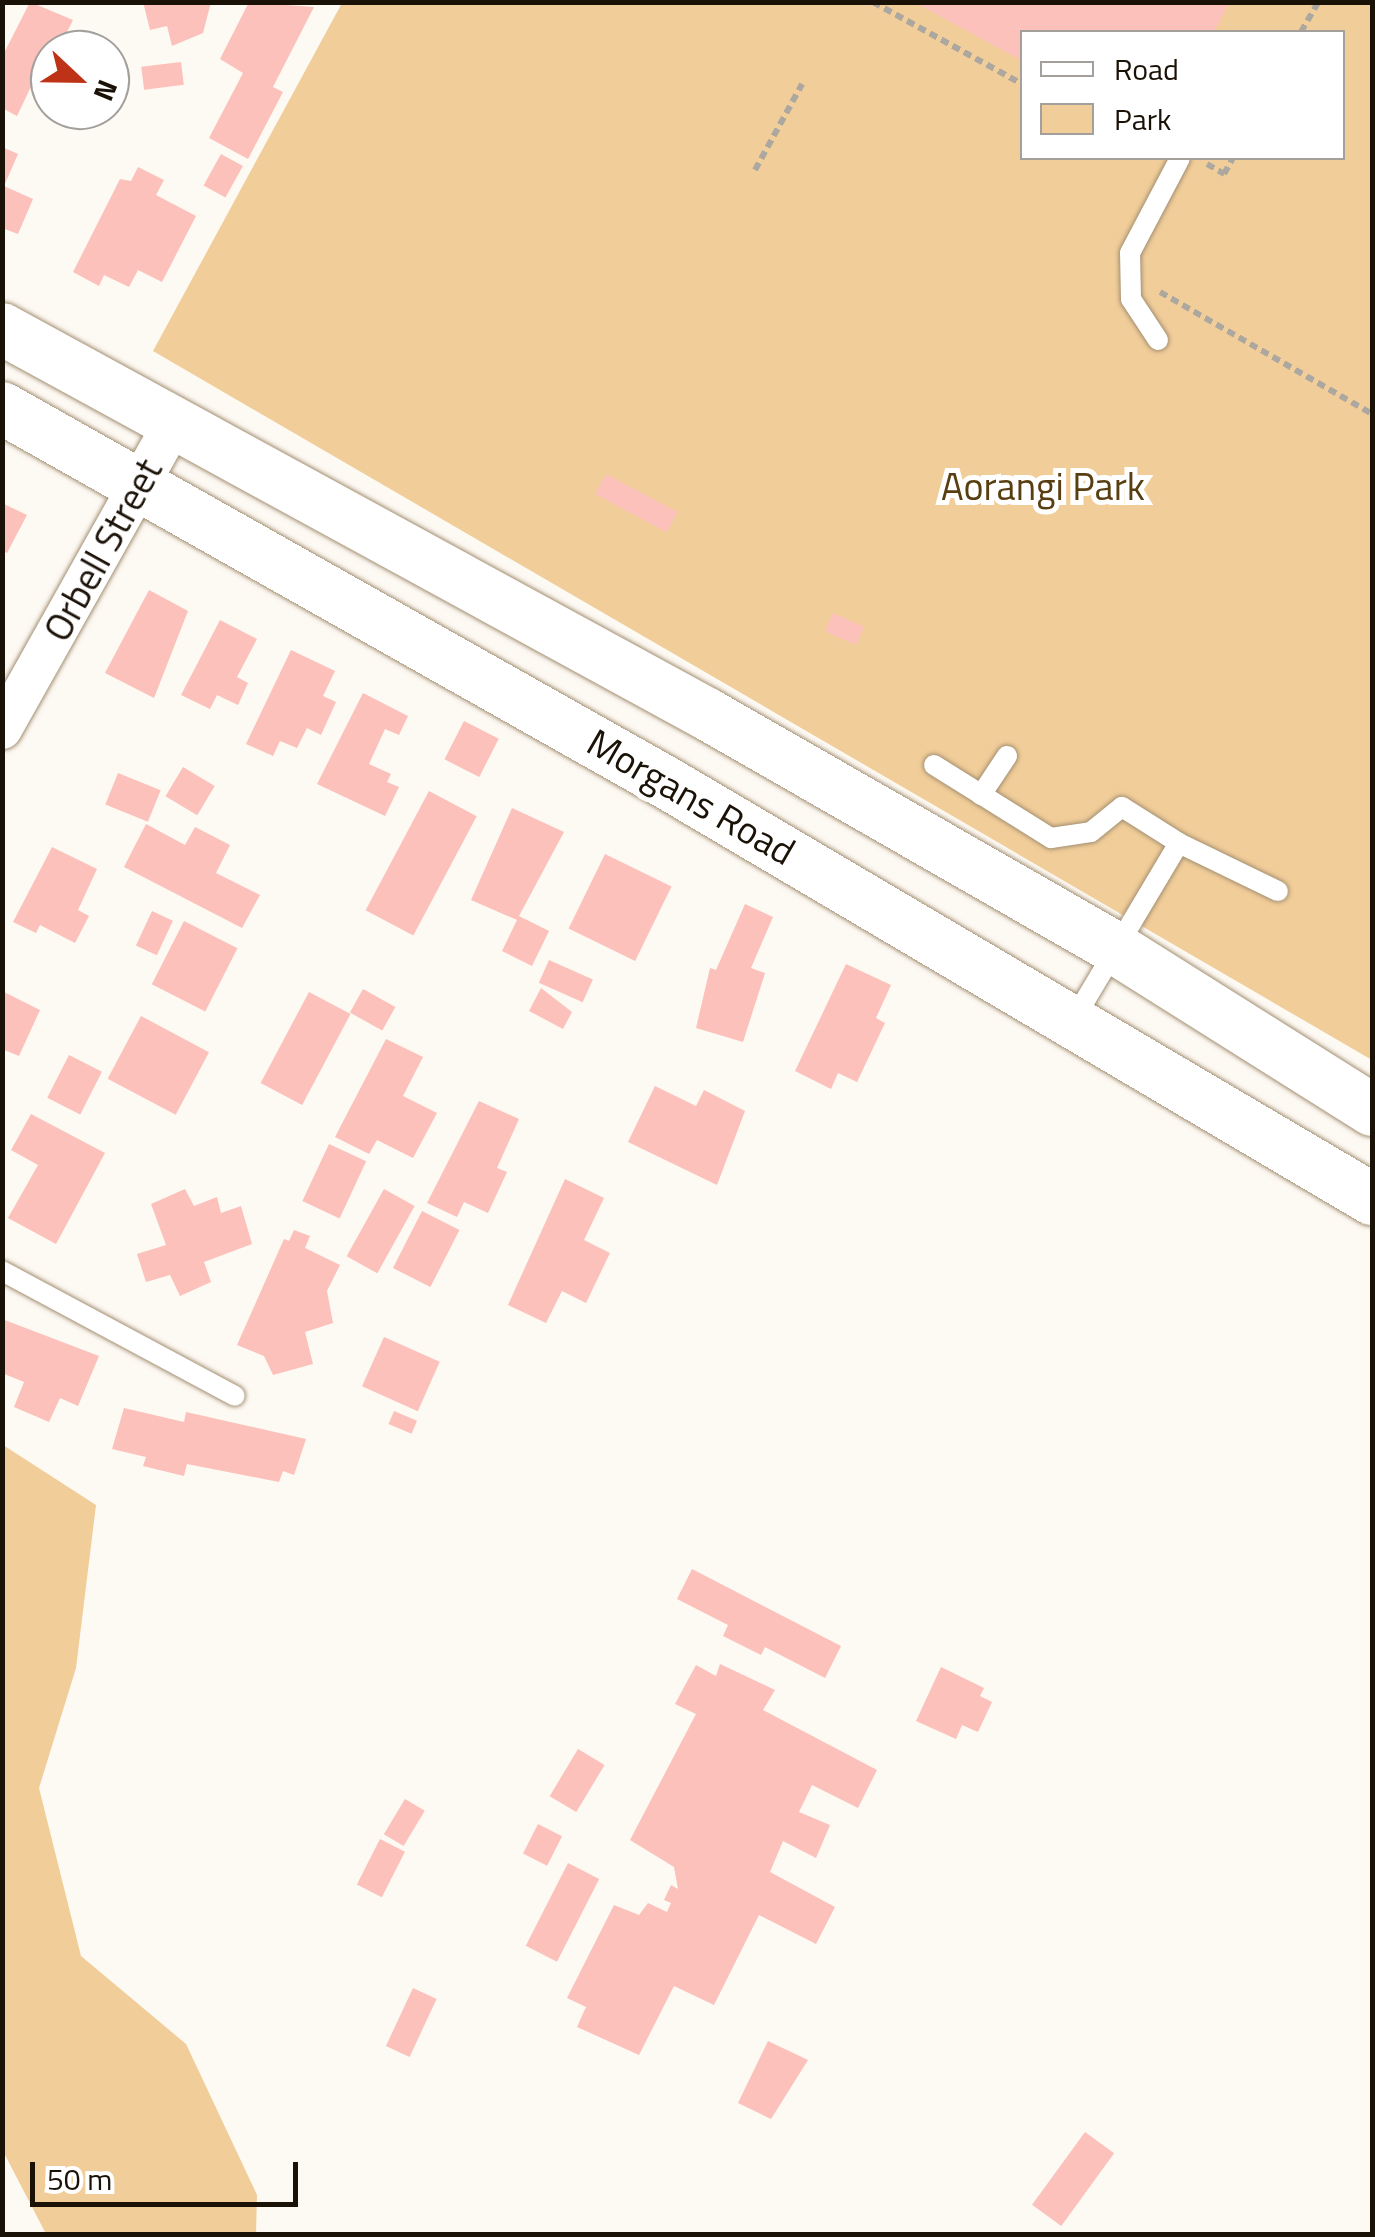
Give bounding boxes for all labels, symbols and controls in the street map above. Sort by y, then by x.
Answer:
north arrow [30,30,130,130]
legend [1020,30,1345,160]
text: Road [1114,46,1179,92]
text: N [83,74,130,108]
text: Park [1114,96,1171,142]
street label: Orbell Street [34,451,172,649]
park label: Aorangi Park [941,464,1145,510]
street label: Morgans Road [579,719,803,875]
scale bar [35,2142,302,2204]
text: 50 m [47,2156,112,2202]

